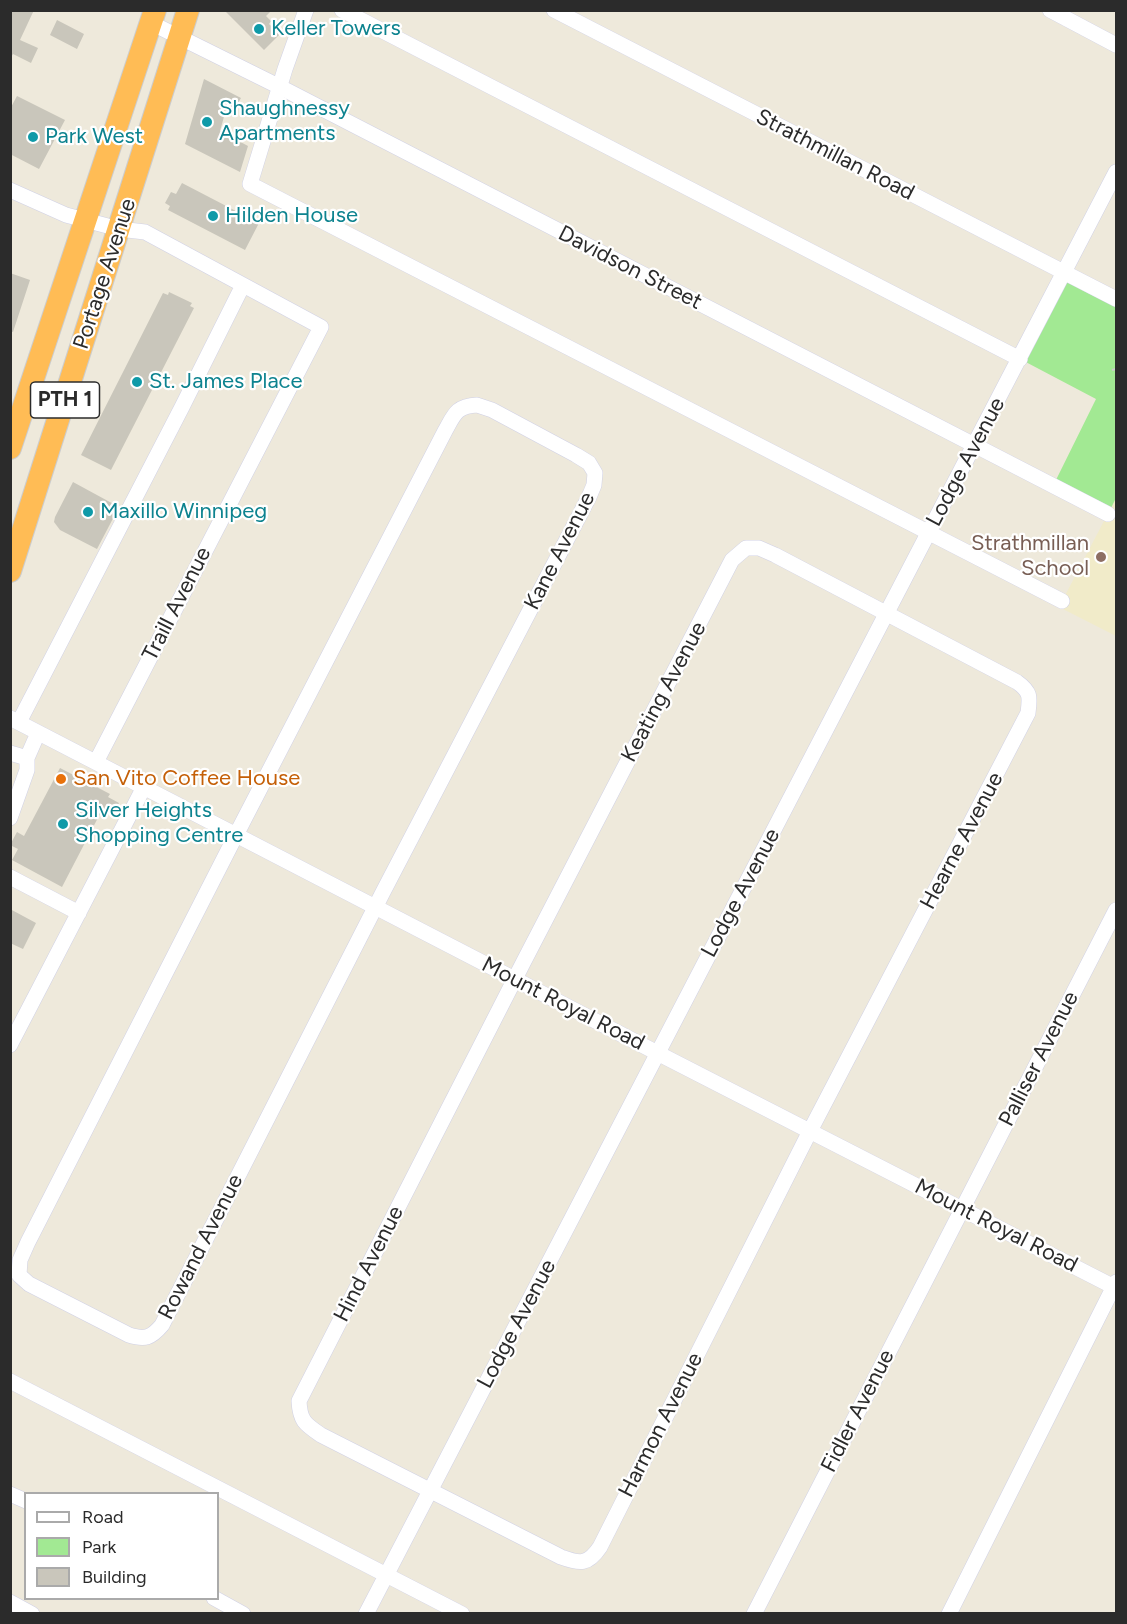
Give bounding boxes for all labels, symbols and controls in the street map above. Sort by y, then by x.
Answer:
place label: Keller Towers [271,16,401,42]
marker: Keller Towers [252,22,266,36]
place label: Shaughnessy Apartments [219,96,350,148]
street label: Strathmillan Road [751,104,919,206]
marker: Shaughnessy Apartments [200,115,214,129]
place label: Park West [45,124,143,150]
marker: Park West [26,130,40,144]
street label: Portage Avenue [68,195,142,353]
place label: Hilden House [225,203,358,229]
marker: Hilden House [206,209,220,223]
street label: Davidson Street [554,220,706,316]
place label: St. James Place [149,369,303,395]
marker: St. James Place [130,375,144,389]
road number: PTH 1 [31,382,100,418]
street label: Lodge Avenue [921,393,1011,531]
street label: Kane Avenue [519,488,601,614]
place label: Maxillo Winnipeg [100,499,267,525]
marker: Maxillo Winnipeg [81,505,95,519]
place label: Strathmillan School [971,531,1089,582]
street label: Traill Avenue [137,543,217,665]
marker: Strathmillan School [1094,550,1108,564]
street label: Keating Avenue [616,617,712,767]
place label: San Vito Coffee House [73,766,300,792]
street label: Hearne Avenue [915,768,1009,914]
marker: San Vito Coffee House [54,772,68,786]
place label: Silver Heights Shopping Centre [75,798,243,849]
marker: Silver Heights Shopping Centre [56,817,70,831]
street label: Lodge Avenue [696,824,786,962]
street label: Mount Royal Road [477,952,649,1056]
street label: Palliser Avenue [994,987,1084,1131]
street label: Rowand Avenue [153,1170,249,1324]
street label: Mount Royal Road [910,1174,1082,1278]
street label: Hind Avenue [328,1202,410,1326]
street label: Lodge Avenue [472,1255,562,1393]
street label: Fidler Avenue [816,1345,900,1477]
street label: Harmon Avenue [613,1348,709,1502]
legend [24,1492,219,1600]
text: Road [82,1506,123,1528]
text: Park [82,1536,116,1558]
text: Building [82,1566,147,1588]

